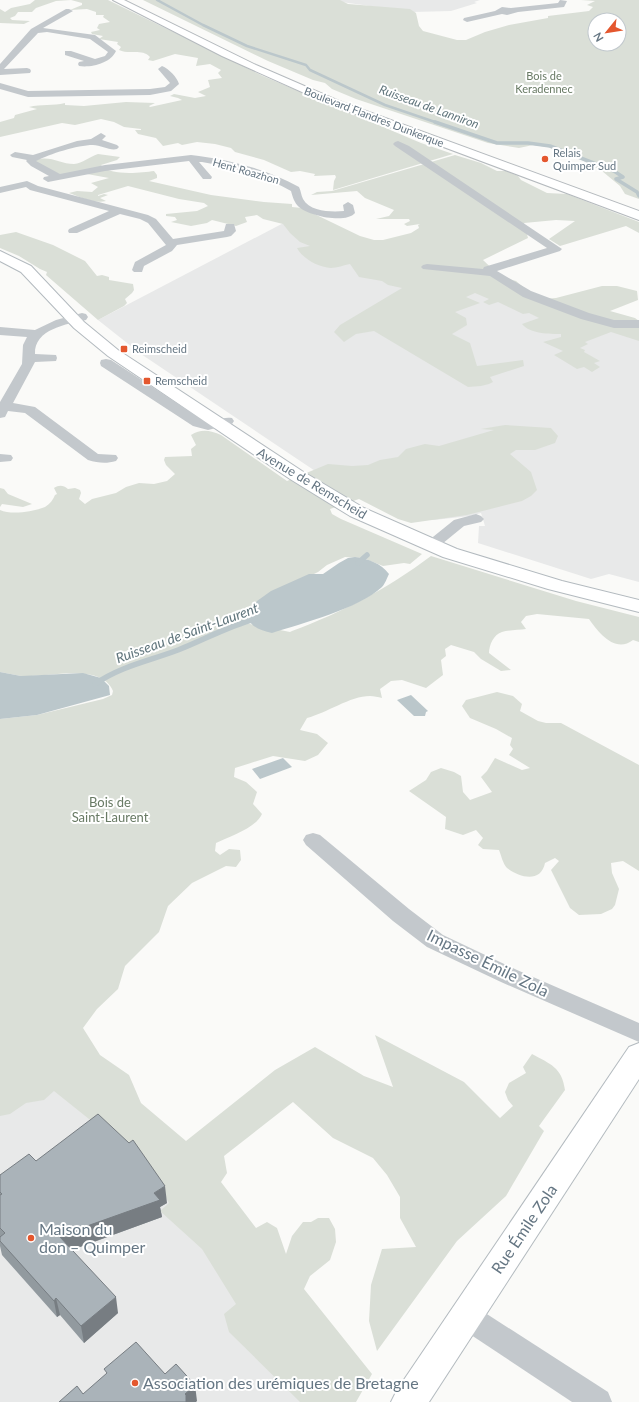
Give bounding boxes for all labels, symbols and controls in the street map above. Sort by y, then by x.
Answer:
north arrow [587,12,627,52]
text: N [590,30,606,44]
park label: Bois de Keradennec [515,69,573,95]
water label: Ruisseau de Lanniron [377,82,481,132]
street label: Boulevard Flandres Dunkerque [302,84,446,149]
place label: Relais Quimper Sud [553,146,616,172]
marker: Relais Quimper Sud [540,154,550,164]
street label: Hent Roazhon [211,155,281,186]
place label: Reimscheid [132,342,187,355]
marker: Reimscheid [119,344,129,354]
place label: Remscheid [155,374,207,387]
marker: Remscheid [142,376,152,386]
street label: Avenue de Remscheid [254,444,370,522]
water label: Ruisseau de Saint-Laurent [113,599,261,666]
park label: Bois de Saint-Laurent [72,794,149,825]
street label: Impasse Émile Zola [424,925,552,1000]
street label: Rue Émile Zola [487,1180,560,1277]
place label: Maison du don – Quimper [39,1219,145,1256]
marker: Maison du don – Quimper [26,1233,36,1243]
place label: Association des urémiques de Bretagne [143,1373,419,1392]
marker: Association des urémiques de Bretagne [130,1378,140,1388]

